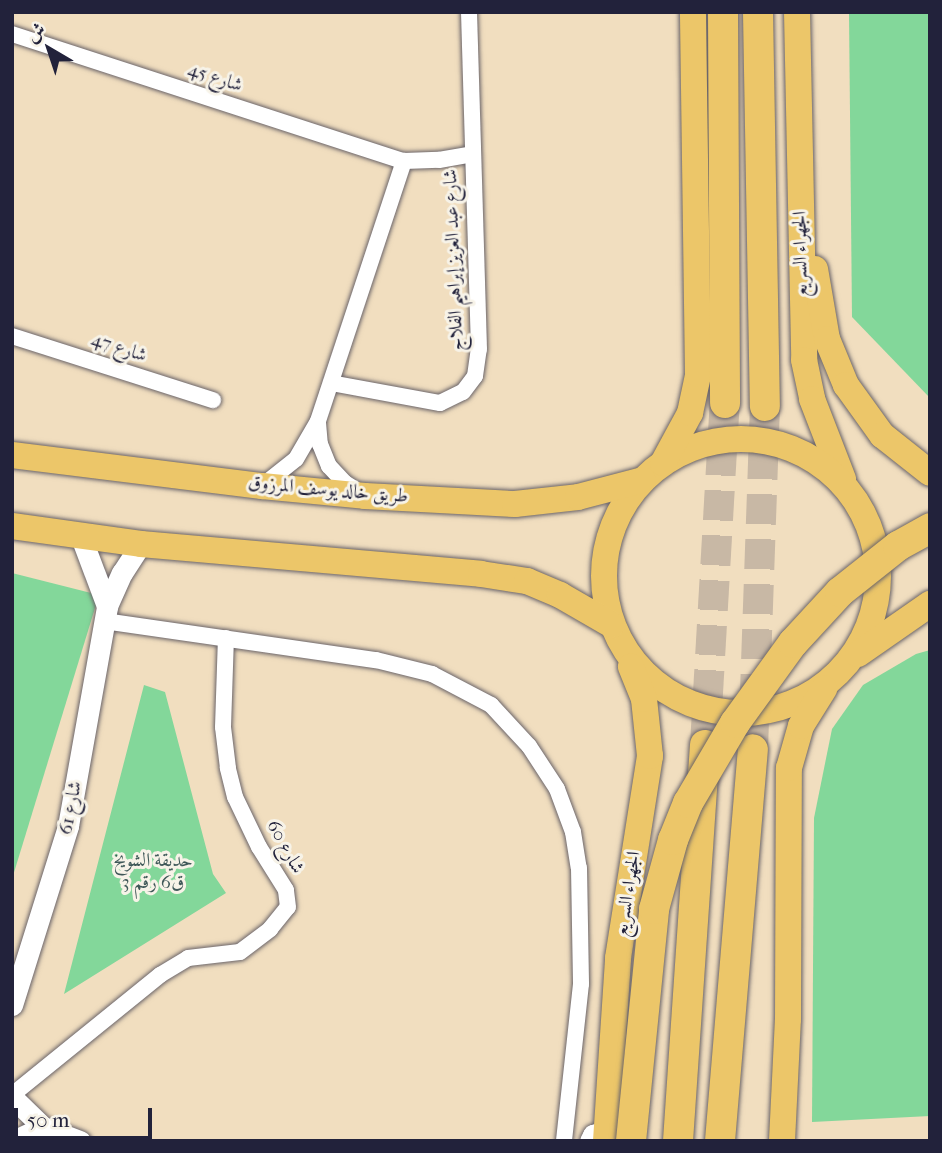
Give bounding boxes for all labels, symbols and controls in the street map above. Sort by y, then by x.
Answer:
north arrow [14,14,84,84]
text: ش [22,18,50,47]
street label: شارع 45 [185,59,245,97]
street label: شارع عبد العزيز إبراهيم الفلاج [439,169,469,351]
street label: الجهراء السريع [789,211,813,297]
street label: شارع 47 [88,328,150,368]
street label: طريق خالد يوسف المرزوق [247,472,409,508]
street label: شارع 61 [55,779,87,837]
street label: شارع 60 [261,816,309,878]
park label: حديقة الشويخ ق6 رقم 3 [113,850,193,894]
street label: الجهراء السريع [610,850,646,938]
scale bar [18,1094,156,1138]
text: 50 m [27,1108,70,1132]

